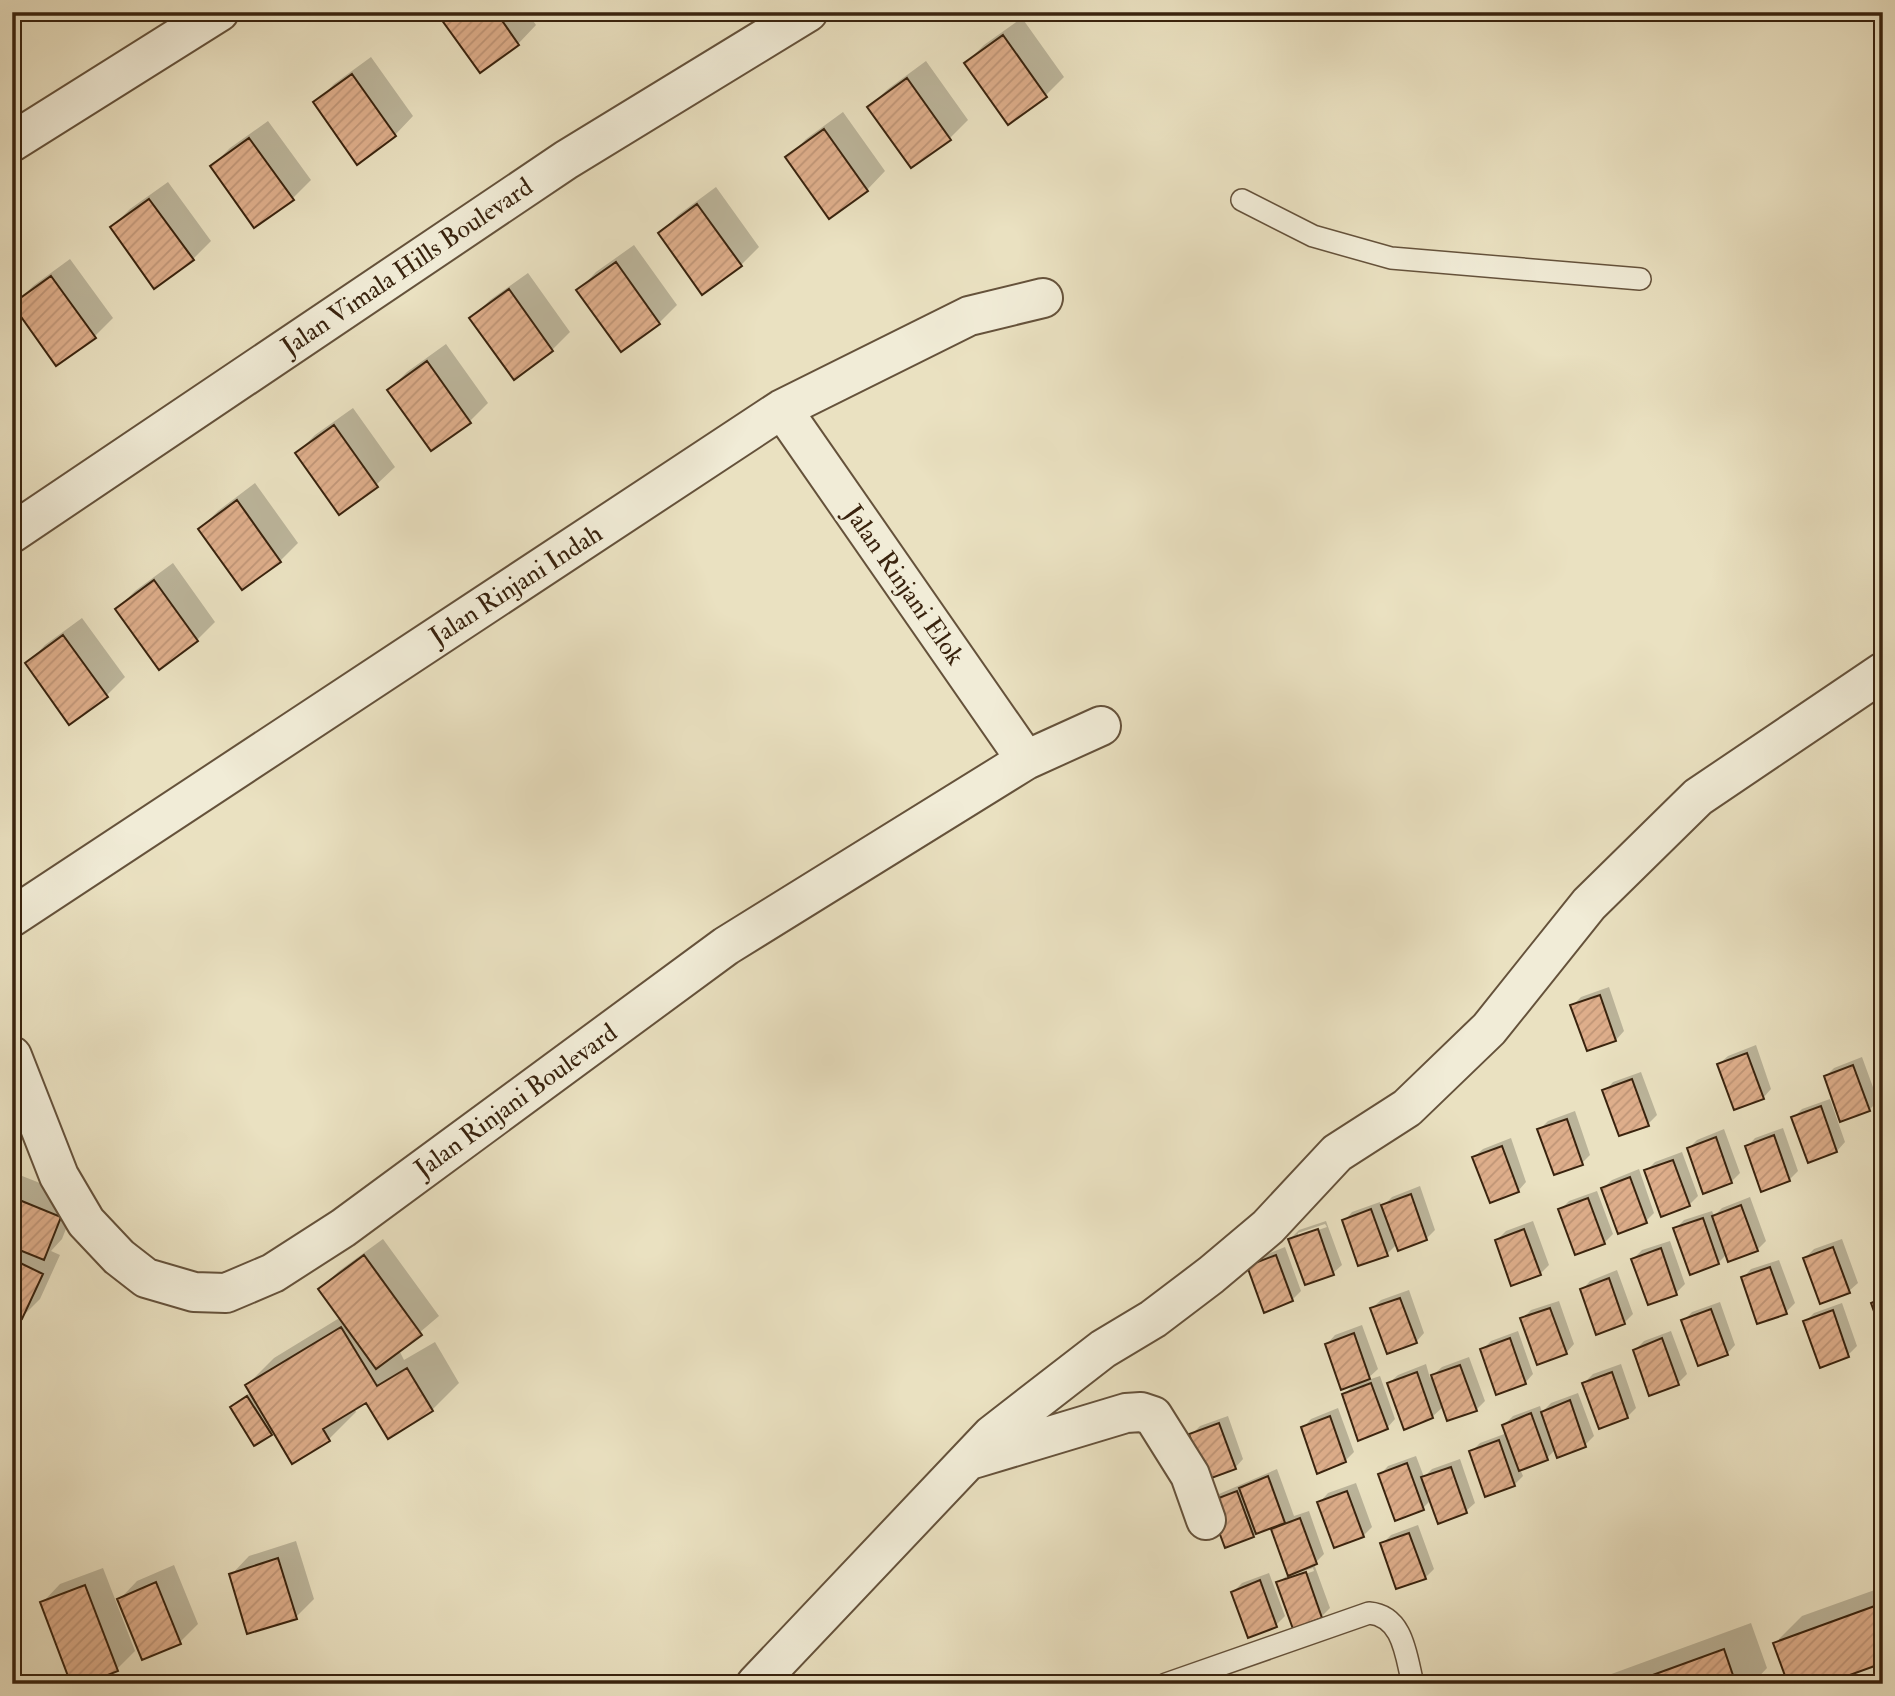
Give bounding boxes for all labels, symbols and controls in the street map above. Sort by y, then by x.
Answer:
street label: Jalan Vimala Hills Boulevard [274,171,539,364]
street label: Jalan Rinjani Elok [836,498,971,672]
street label: Jalan Rinjani Indah [423,517,609,653]
street label: Jalan Rinjani Boulevard [408,1017,624,1186]

